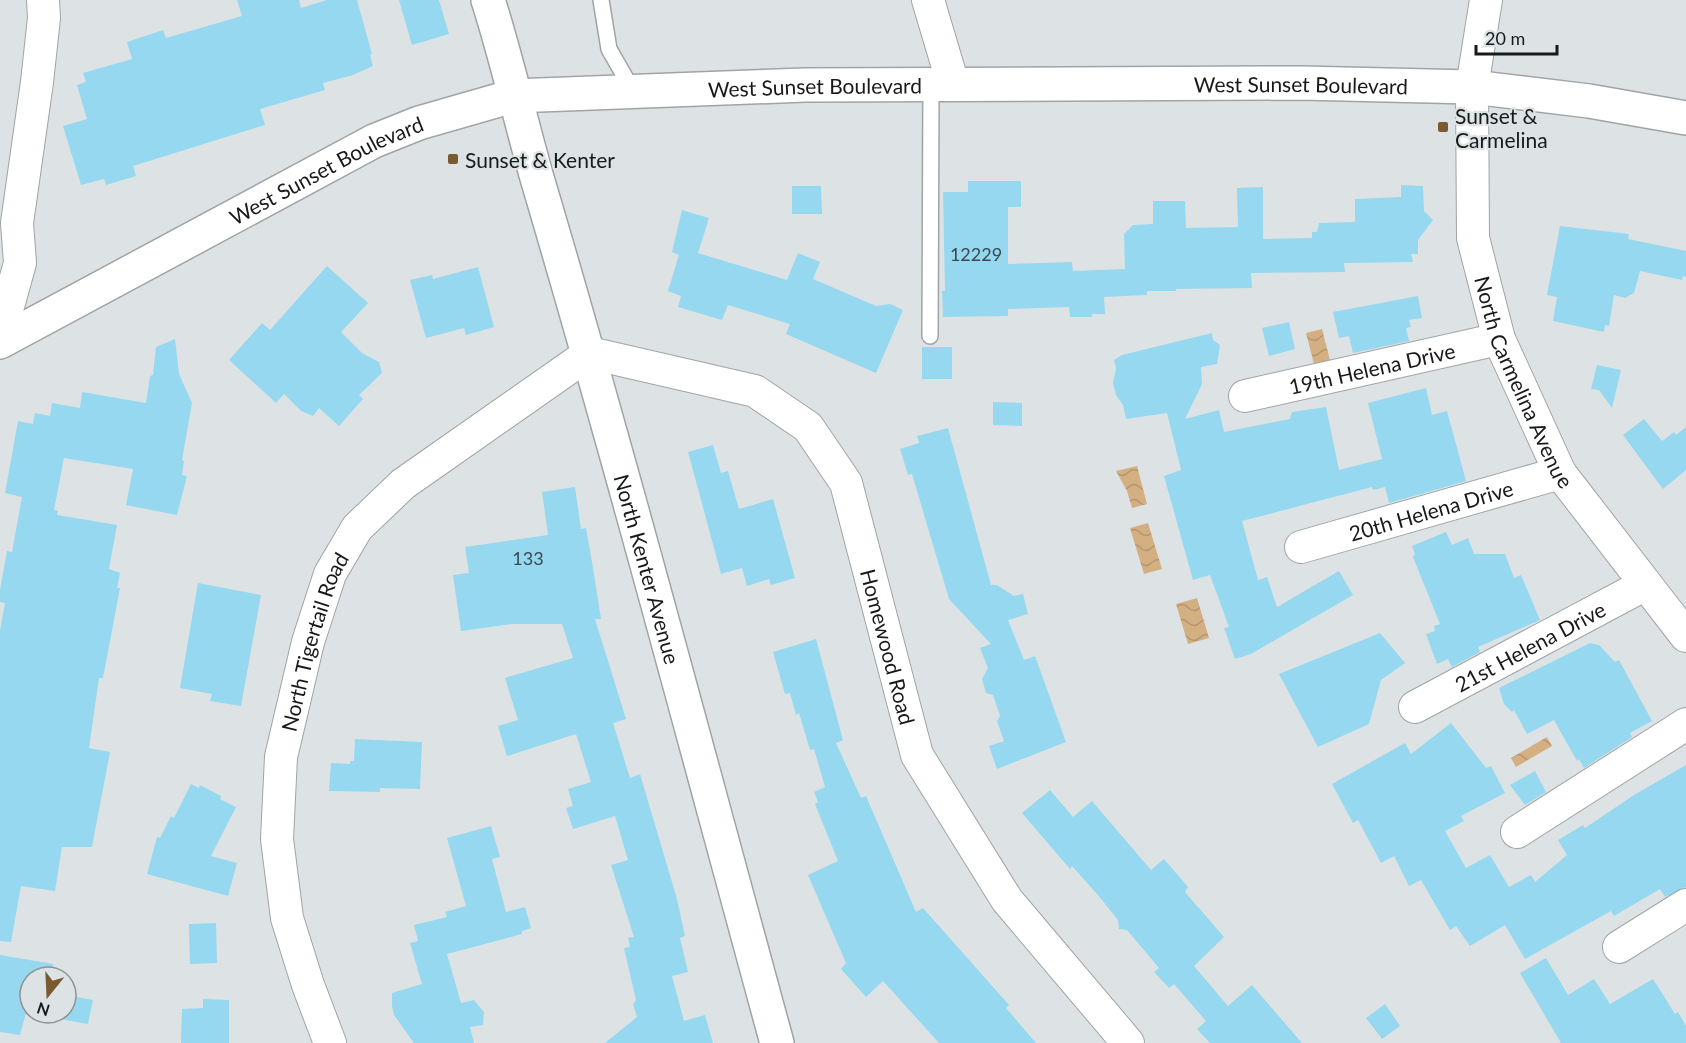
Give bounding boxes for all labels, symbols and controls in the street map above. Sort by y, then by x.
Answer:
scale bar [1476,18,1557,56]
text: 20 m [1485,27,1525,49]
street label: West Sunset Boulevard [1194,70,1408,98]
street label: West Sunset Boulevard [707,72,922,101]
place label: Sunset & Carmelina [1455,103,1548,152]
street label: West Sunset Boulevard [225,110,427,229]
marker: Sunset & Carmelina [1436,120,1450,134]
place label: Sunset & Kenter [465,147,615,172]
marker: Sunset & Kenter [446,152,460,166]
house number: 12229 [950,243,1002,265]
street label: North Carmelina Avenue [1471,273,1579,492]
street label: 19th Helena Drive [1286,337,1457,398]
street label: North Kenter Avenue [610,471,686,667]
street label: 20th Helena Drive [1346,475,1516,545]
street label: North Tigertail Road [275,547,353,734]
house number: 133 [512,547,544,569]
street label: Homewood Road [856,566,921,727]
street label: 21st Helena Drive [1450,596,1609,696]
north arrow [18,965,78,1025]
text: N [34,999,52,1021]

